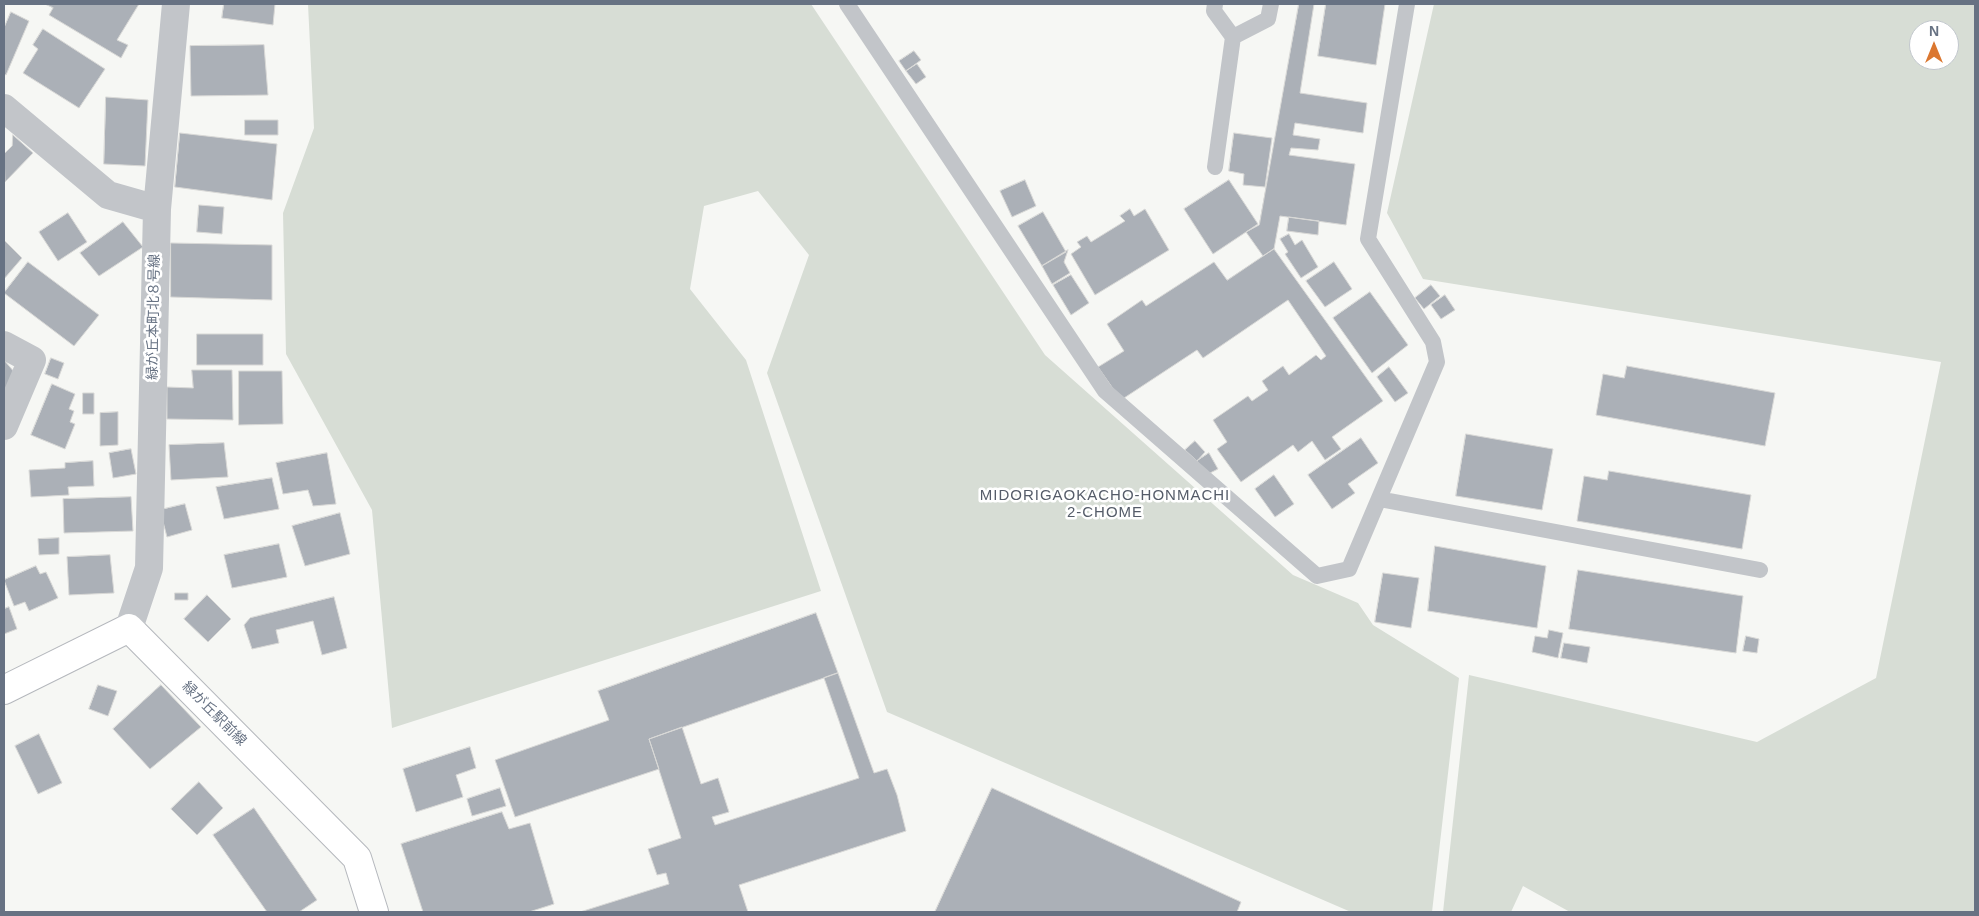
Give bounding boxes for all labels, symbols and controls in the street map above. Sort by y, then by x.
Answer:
north arrow [1909,20,1959,70]
text: N [1929,23,1939,39]
street label: 緑が丘本町北８号線 [145,254,163,380]
district label: MIDORIGAOKACHO-HONMACHI 2-CHOME [977,487,1233,522]
street label: 緑が丘駅前線 [178,678,250,750]

